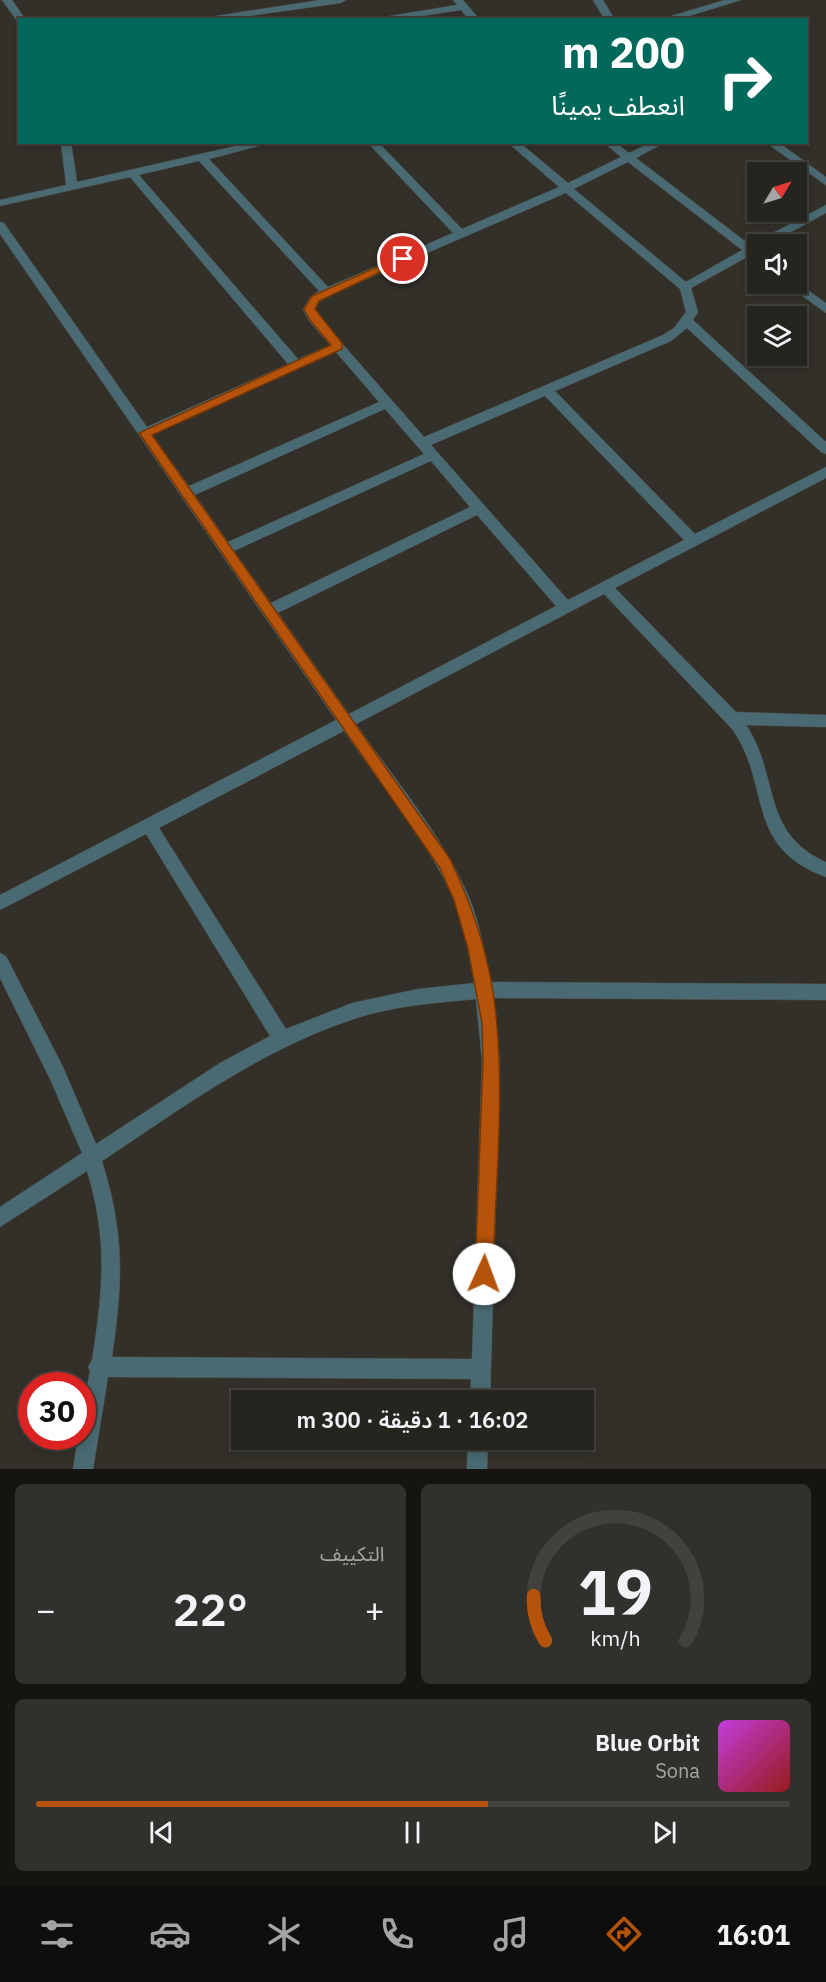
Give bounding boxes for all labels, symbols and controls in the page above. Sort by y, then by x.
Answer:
text: 200 m [562,25,685,80]
icon: right [706,42,784,120]
text: انعطف يمينًا [551,87,685,122]
north arrow [747,162,807,222]
map controls [747,162,807,366]
pin [377,233,428,284]
button: sound [747,234,807,294]
icon: arrive [386,242,419,275]
button: layers [747,306,807,366]
position arrow [452,1242,516,1306]
speed limit sign: 30 [18,1372,96,1450]
text: 16:02 · 1 دقيقة · 300 m [296,1405,529,1434]
text: التكييف [320,1540,385,1567]
text: 19 [578,1551,653,1632]
text: 22° [173,1580,248,1638]
text: − [36,1588,56,1631]
text: + [365,1588,384,1631]
text: km/h [591,1624,641,1652]
text: Blue Orbit [595,1728,700,1757]
text: Sona [655,1757,700,1784]
icon: previous [145,1816,178,1849]
icon: pause [396,1816,429,1849]
icon: next [648,1816,681,1849]
icon: filters [36,1913,78,1955]
icon: car [149,1913,191,1955]
icon: climate [263,1913,305,1955]
icon: phone [376,1913,418,1955]
icon: music [490,1913,532,1955]
icon: directions [603,1913,645,1955]
text: 16:01 [717,1917,790,1952]

